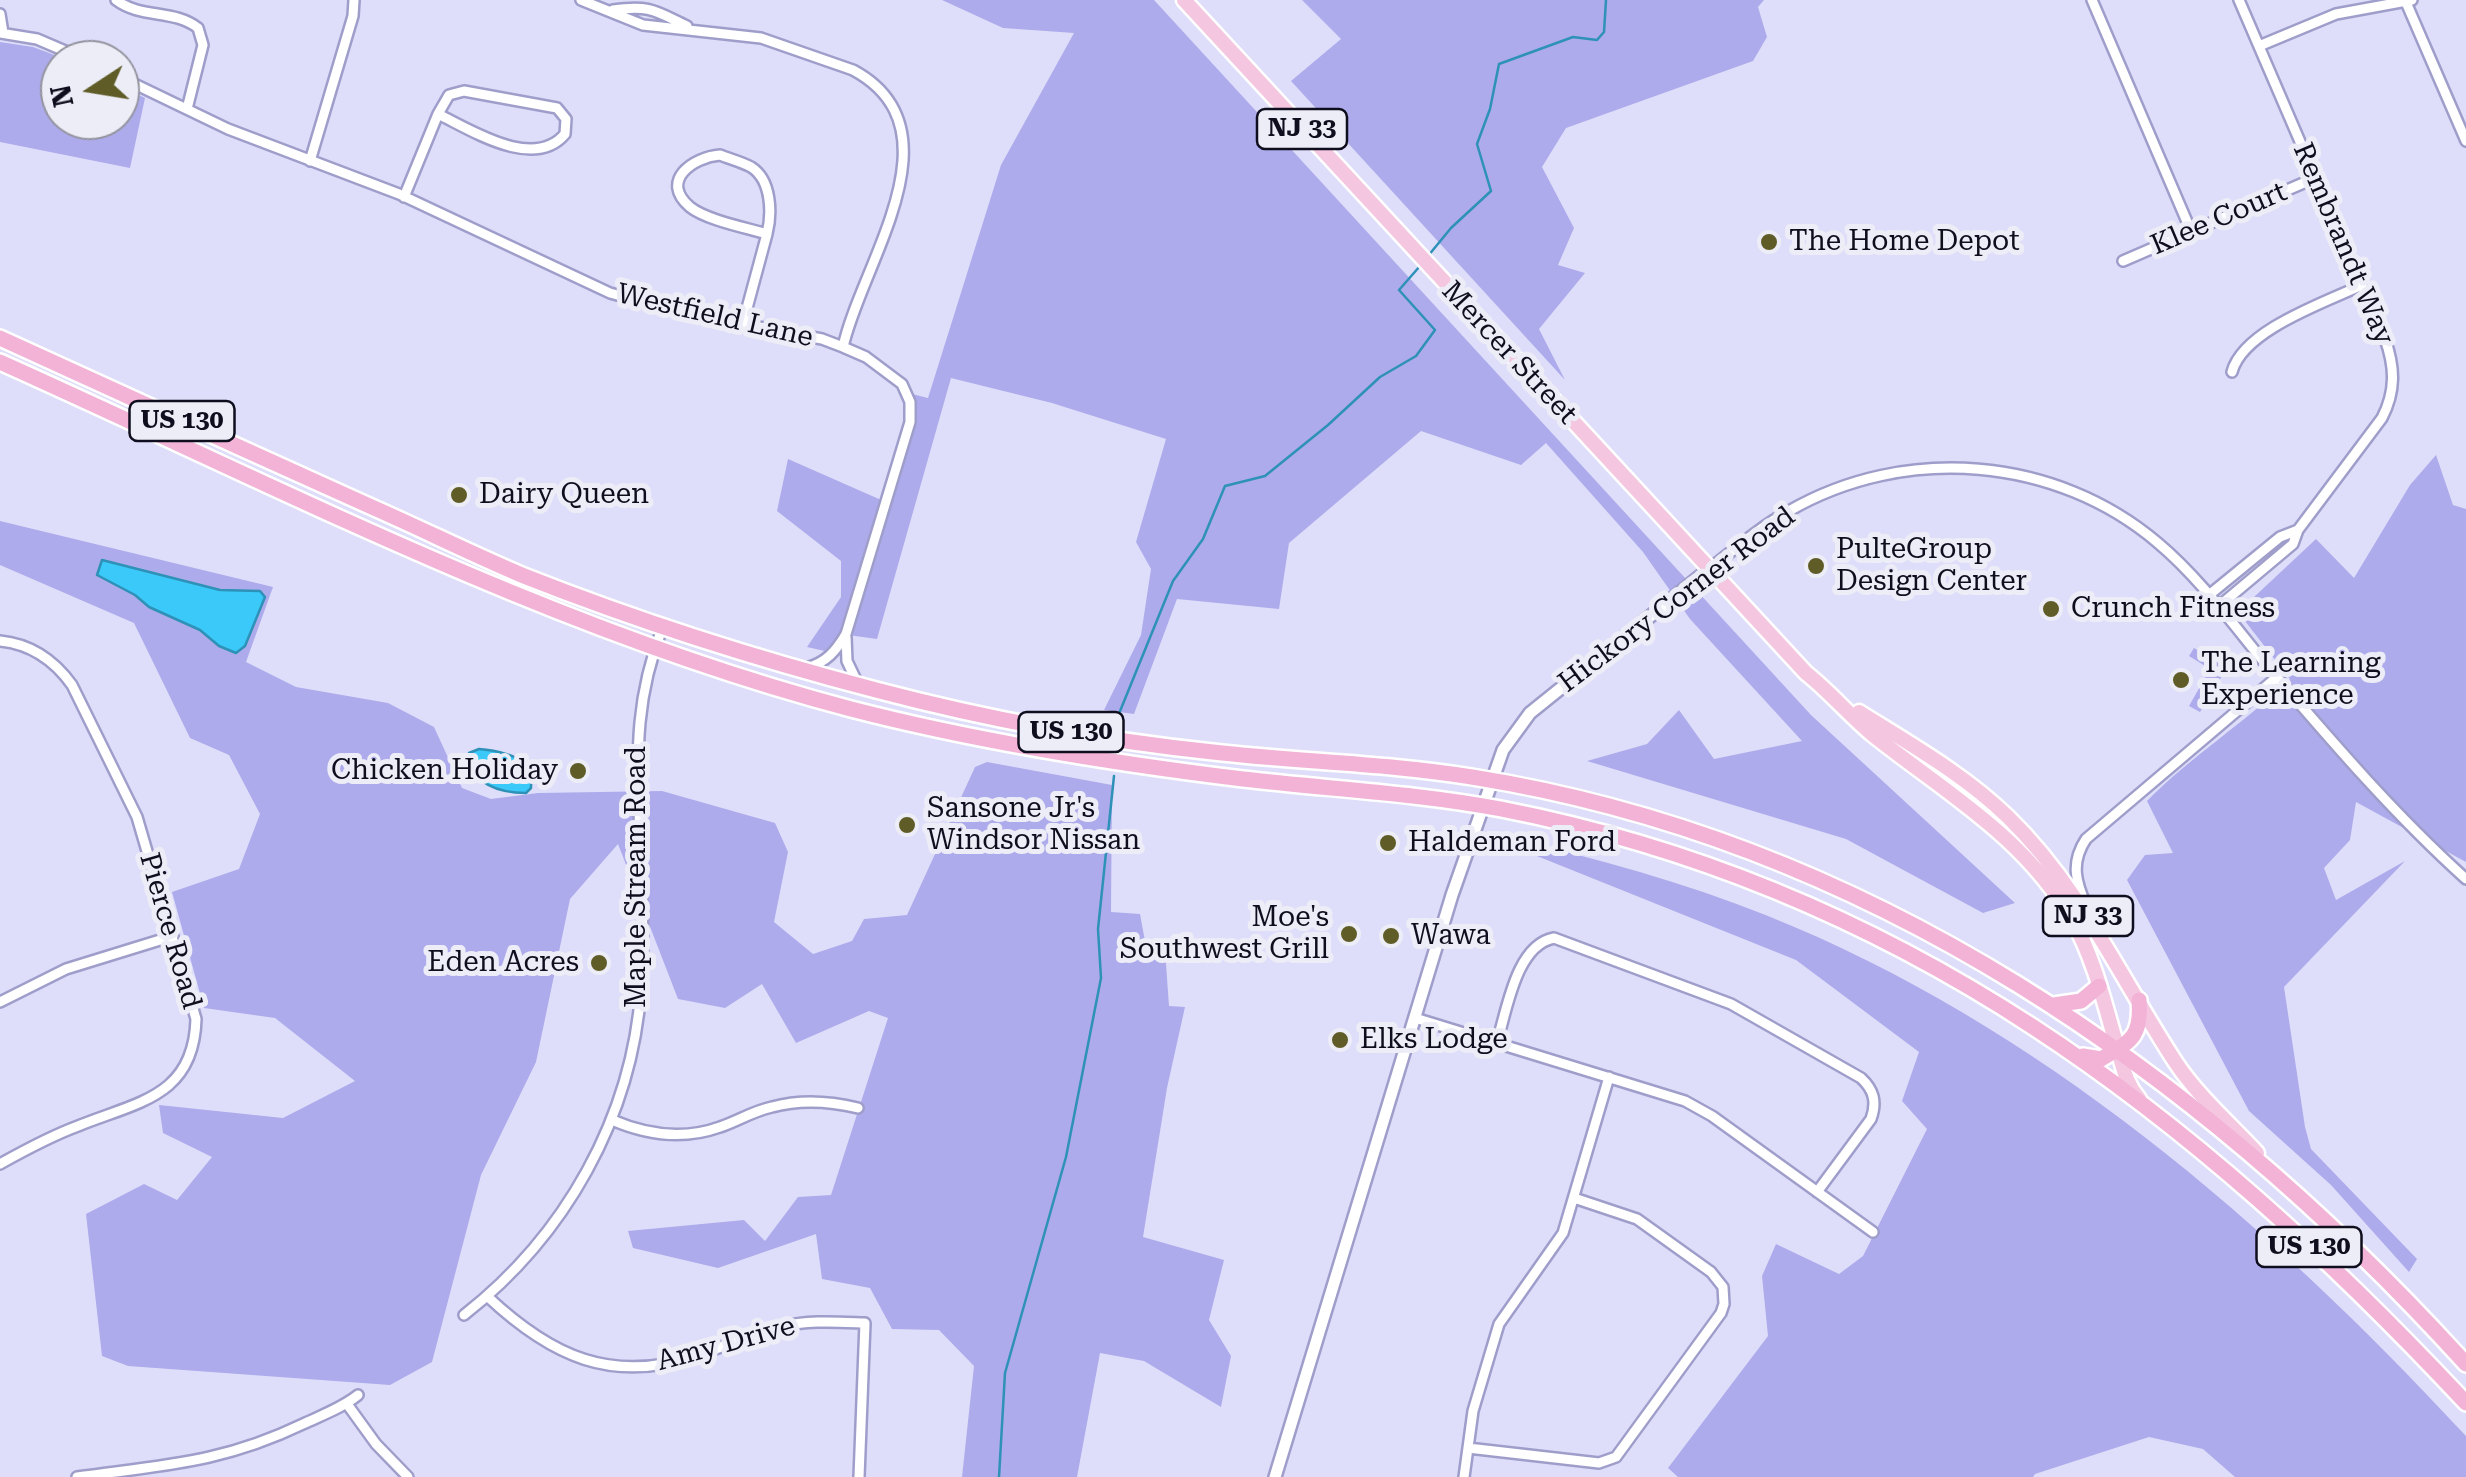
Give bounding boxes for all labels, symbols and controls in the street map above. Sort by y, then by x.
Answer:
north arrow [40,40,140,140]
text: N [44,82,81,110]
road number: NJ 33 [1257,109,1347,149]
street label: Rembrandt Way [2285,138,2401,350]
street label: Klee Court [2146,175,2292,263]
place label: The Home Depot [1789,225,2020,259]
marker: The Home Depot [1758,231,1780,253]
street label: Mercer Street [1434,275,1584,431]
street label: Westfield Lane [614,277,816,355]
road number: US 130 [130,401,234,441]
place label: Dairy Queen [479,478,649,512]
marker: Dairy Queen [448,484,470,506]
street label: Hickory Corner Road [1552,500,1802,700]
place label: PulteGroup Design Center [1836,533,2027,599]
marker: PulteGroup Design Center [1805,555,1827,577]
place label: Crunch Fitness [2071,592,2275,626]
marker: Crunch Fitness [2040,598,2062,620]
place label: The Learning Experience [2201,647,2381,713]
marker: The Learning Experience [2170,669,2192,691]
road number: US 130 [1018,712,1124,752]
street label: Maple Stream Road [620,746,654,1008]
place label: Chicken Holiday [331,754,558,788]
marker: Chicken Holiday [567,760,589,782]
place label: Sansone Jr's Windsor Nissan [927,792,1140,858]
marker: Sansone Jr's Windsor Nissan [896,814,918,836]
place label: Haldeman Ford [1408,826,1616,860]
marker: Haldeman Ford [1377,832,1399,854]
street label: Pierce Road [132,849,208,1013]
road number: NJ 33 [2043,896,2133,936]
place label: Moe's Southwest Grill [1120,901,1329,967]
place label: Wawa [1411,919,1491,953]
marker: Moe's Southwest Grill [1338,923,1360,945]
marker: Wawa [1380,925,1402,947]
place label: Eden Acres [427,946,579,980]
marker: Eden Acres [588,952,610,974]
place label: Elks Lodge [1360,1023,1508,1057]
marker: Elks Lodge [1329,1029,1351,1051]
road number: US 130 [2256,1227,2362,1267]
street label: Amy Drive [653,1309,799,1379]

